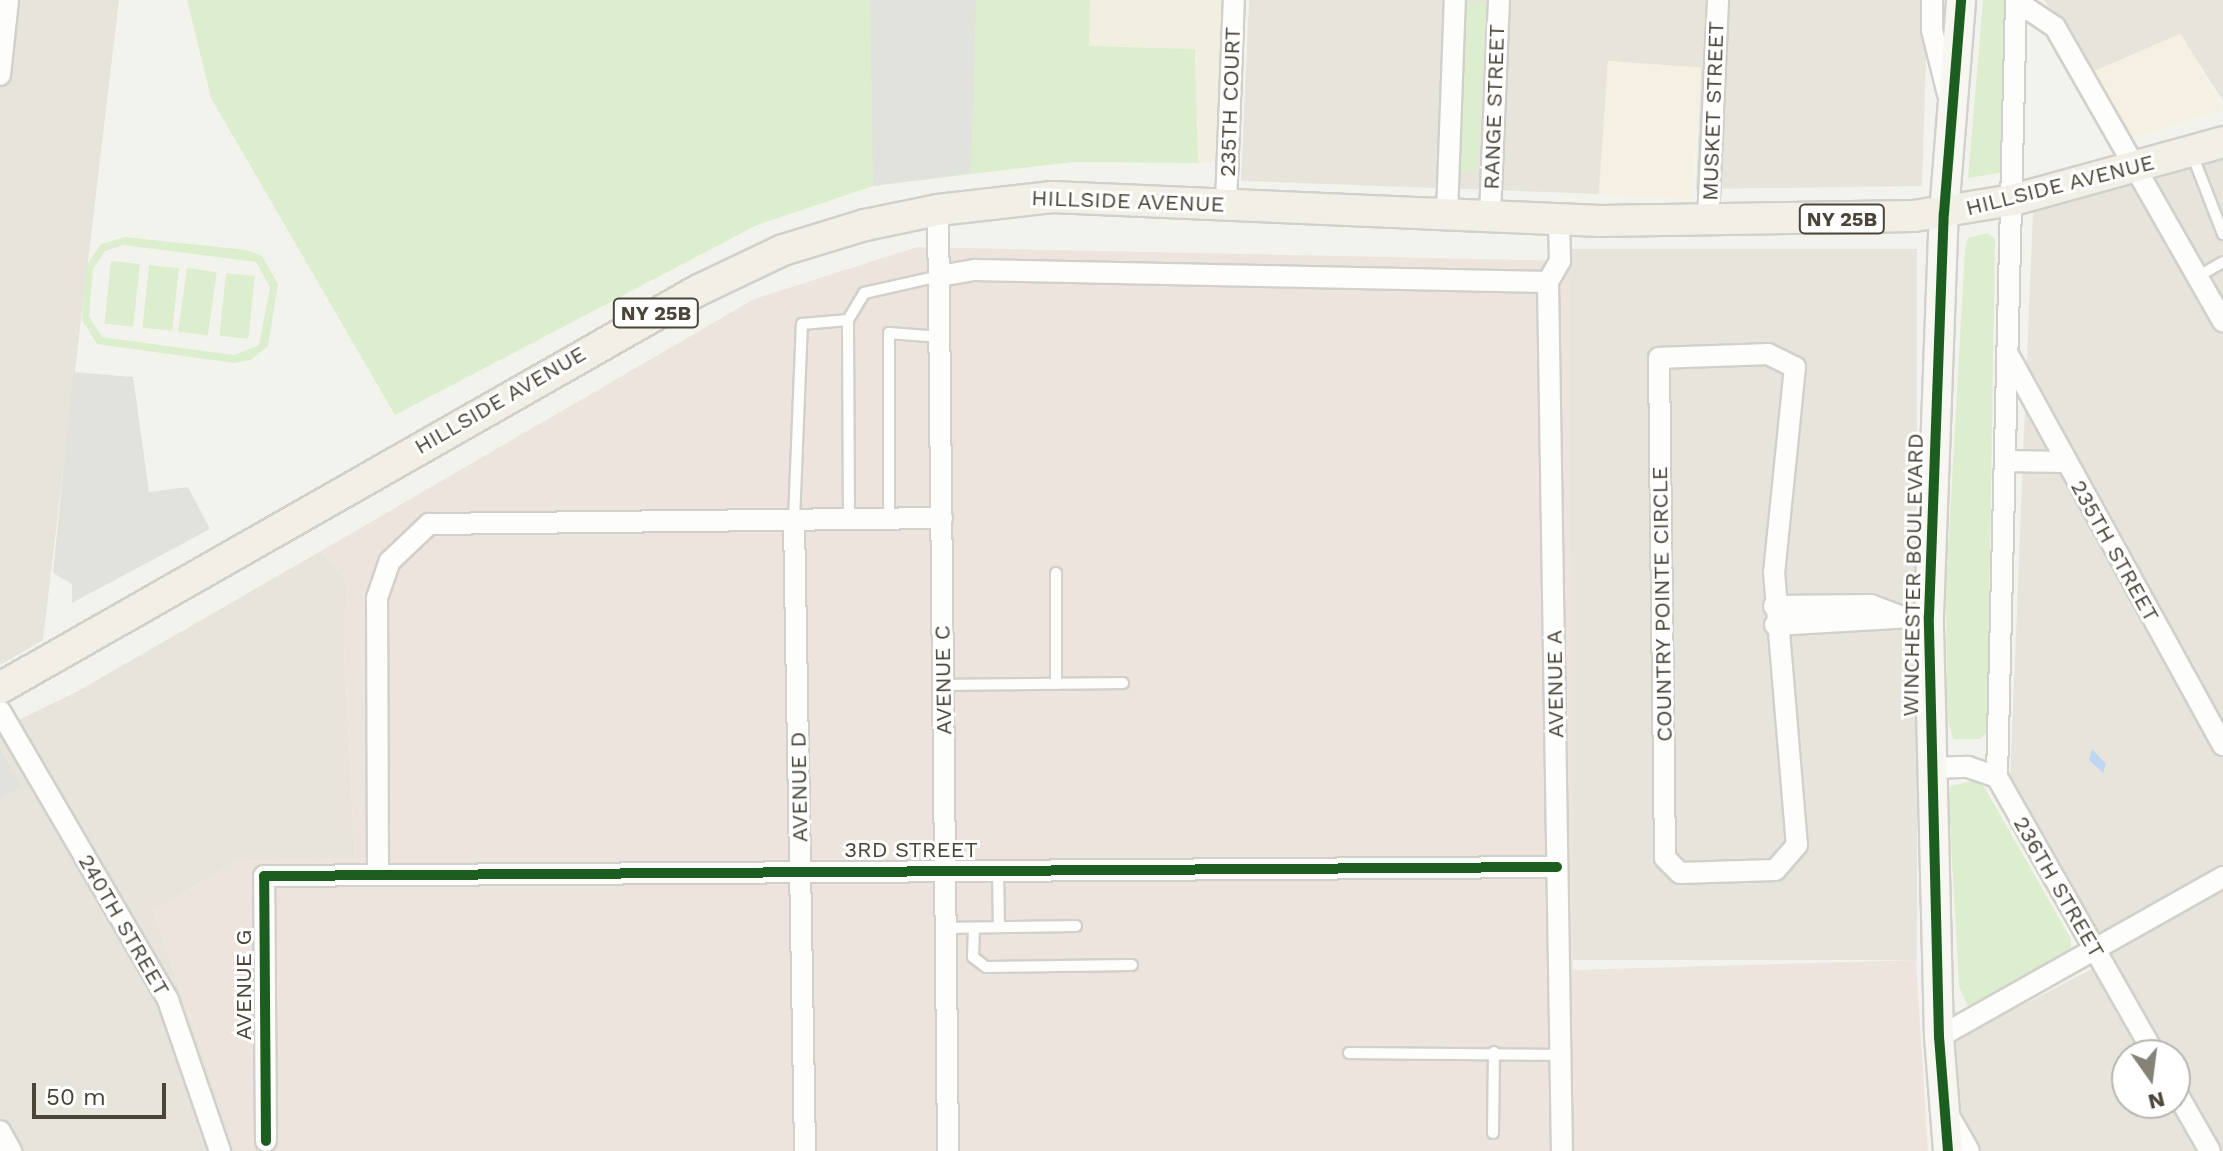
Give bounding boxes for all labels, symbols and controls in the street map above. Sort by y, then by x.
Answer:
street label: MUSKET STREET [1697,20,1729,202]
street label: RANGE STREET [1478,24,1510,190]
street label: 235TH COURT [1214,27,1246,177]
street label: HILLSIDE AVENUE [1963,149,2157,221]
street label: HILLSIDE AVENUE [1030,184,1226,218]
road number: NY 25B [1798,203,1886,235]
road number: NY 25B [612,297,700,329]
street label: HILLSIDE AVENUE [409,340,591,460]
street label: WINCHESTER BOULEVARD [1897,433,1929,717]
street label: COUNTRY POINTE CIRCLE [1646,466,1678,742]
street label: 235TH STREET [2065,475,2165,627]
street label: AVENUE C [929,625,957,735]
street label: AVENUE A [1541,629,1569,739]
street label: AVENUE D [785,731,813,843]
street label: 236TH STREET [2008,812,2110,962]
street label: 3RD STREET [844,837,978,863]
street label: 240TH STREET [73,850,175,1000]
street label: AVENUE G [231,930,257,1040]
north arrow [2111,1039,2191,1119]
scale bar [36,1067,170,1117]
text: 50 m [46,1083,106,1111]
text: N [2146,1087,2167,1115]

